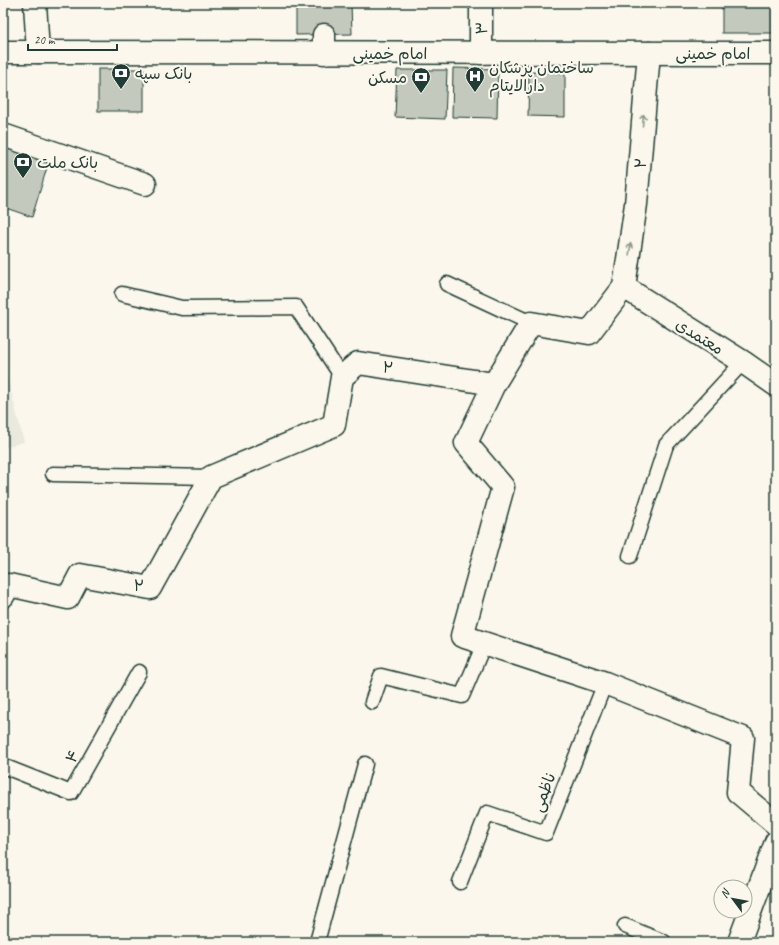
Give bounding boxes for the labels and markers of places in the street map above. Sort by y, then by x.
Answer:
place label: ساختمان پزشکان دارالایتام [489,58,594,98]
bank icon: بانک سپه [110,62,132,90]
place label: بانک سپه [135,64,192,84]
hospital icon: ساختمان پزشکان دارالایتام [464,65,486,93]
bank icon: مسکن [410,66,432,94]
place label: مسکن [368,68,407,88]
bank icon: بانک ملت [12,151,34,179]
place label: بانک ملت [37,153,98,173]

